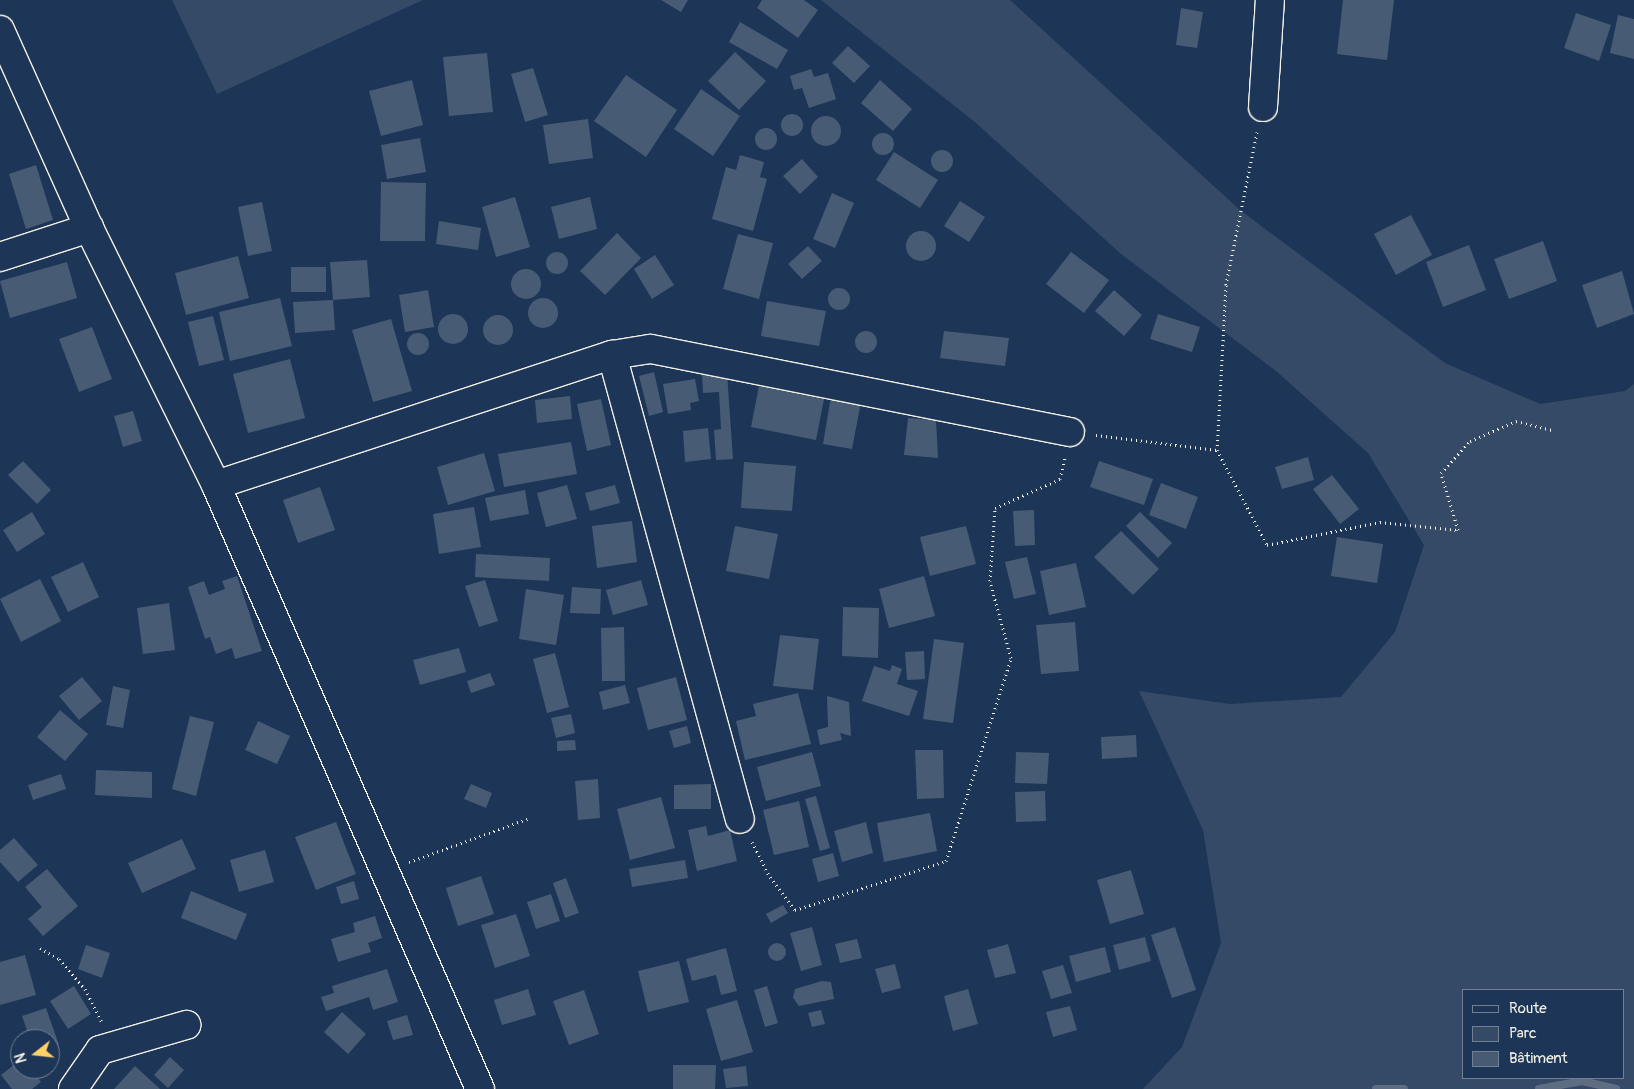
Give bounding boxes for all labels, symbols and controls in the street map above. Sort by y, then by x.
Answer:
legend [1462,989,1624,1079]
text: Route [1509,999,1547,1018]
text: Parc [1509,1024,1537,1043]
north arrow [10,1029,60,1079]
text: Bâtiment [1509,1049,1568,1068]
text: N [12,1051,31,1065]

